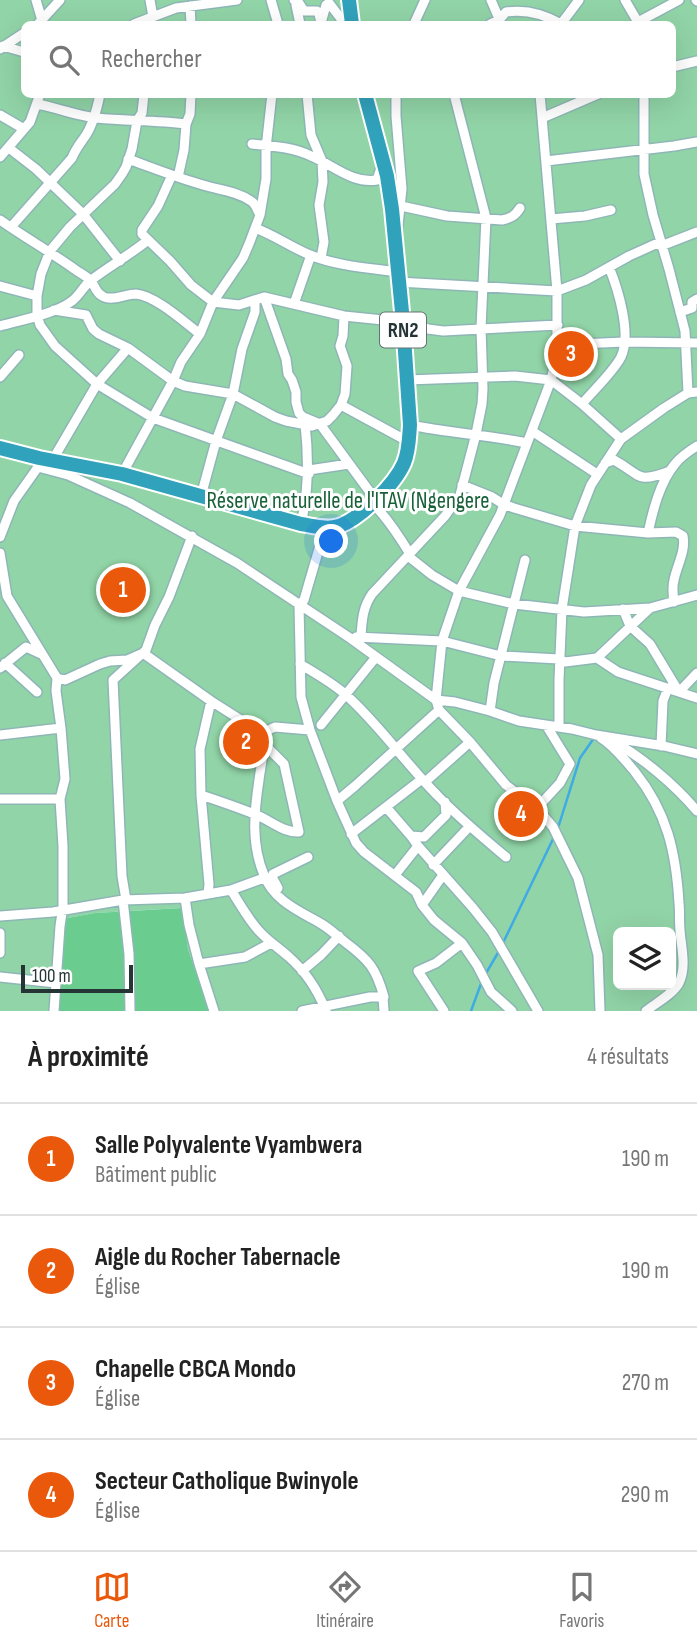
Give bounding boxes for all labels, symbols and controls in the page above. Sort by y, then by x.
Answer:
search box [21,21,676,98]
icon: search [45,41,83,79]
text: Rechercher [101,44,202,75]
road number: RN2 [380,312,426,348]
pin: 3 [548,328,594,380]
park label: Réserve naturelle de l'ITAV (Ngengere [206,487,490,515]
your location [314,524,348,558]
pin: 1 [100,564,146,616]
pin: 2 [223,716,269,768]
pin: 4 [498,788,544,840]
map controls [613,927,676,990]
button: layers [613,927,676,990]
scale bar [21,962,133,994]
text: 100 m [32,965,71,988]
text: À proximité [28,1039,149,1075]
text: 4 résultats [587,1043,669,1071]
text: Salle Polyvalente Vyambwera [95,1130,362,1161]
text: 1 [46,1145,56,1173]
text: 190 m [622,1145,669,1173]
text: Bâtiment public [95,1161,217,1189]
text: Aigle du Rocher Tabernacle [95,1242,341,1273]
text: 2 [46,1257,56,1285]
text: 190 m [622,1257,669,1285]
text: Église [95,1273,140,1301]
text: Chapelle CBCA Mondo [95,1354,296,1385]
text: 3 [46,1369,56,1397]
text: 270 m [622,1369,669,1397]
text: Église [95,1385,140,1413]
text: Secteur Catholique Bwinyole [95,1466,359,1497]
text: 4 [46,1481,56,1509]
text: 290 m [621,1481,669,1509]
text: Église [95,1497,140,1525]
tab: Carte [93,1568,131,1633]
tab: Itinéraire [316,1568,374,1633]
tab: Favoris [559,1568,604,1633]

